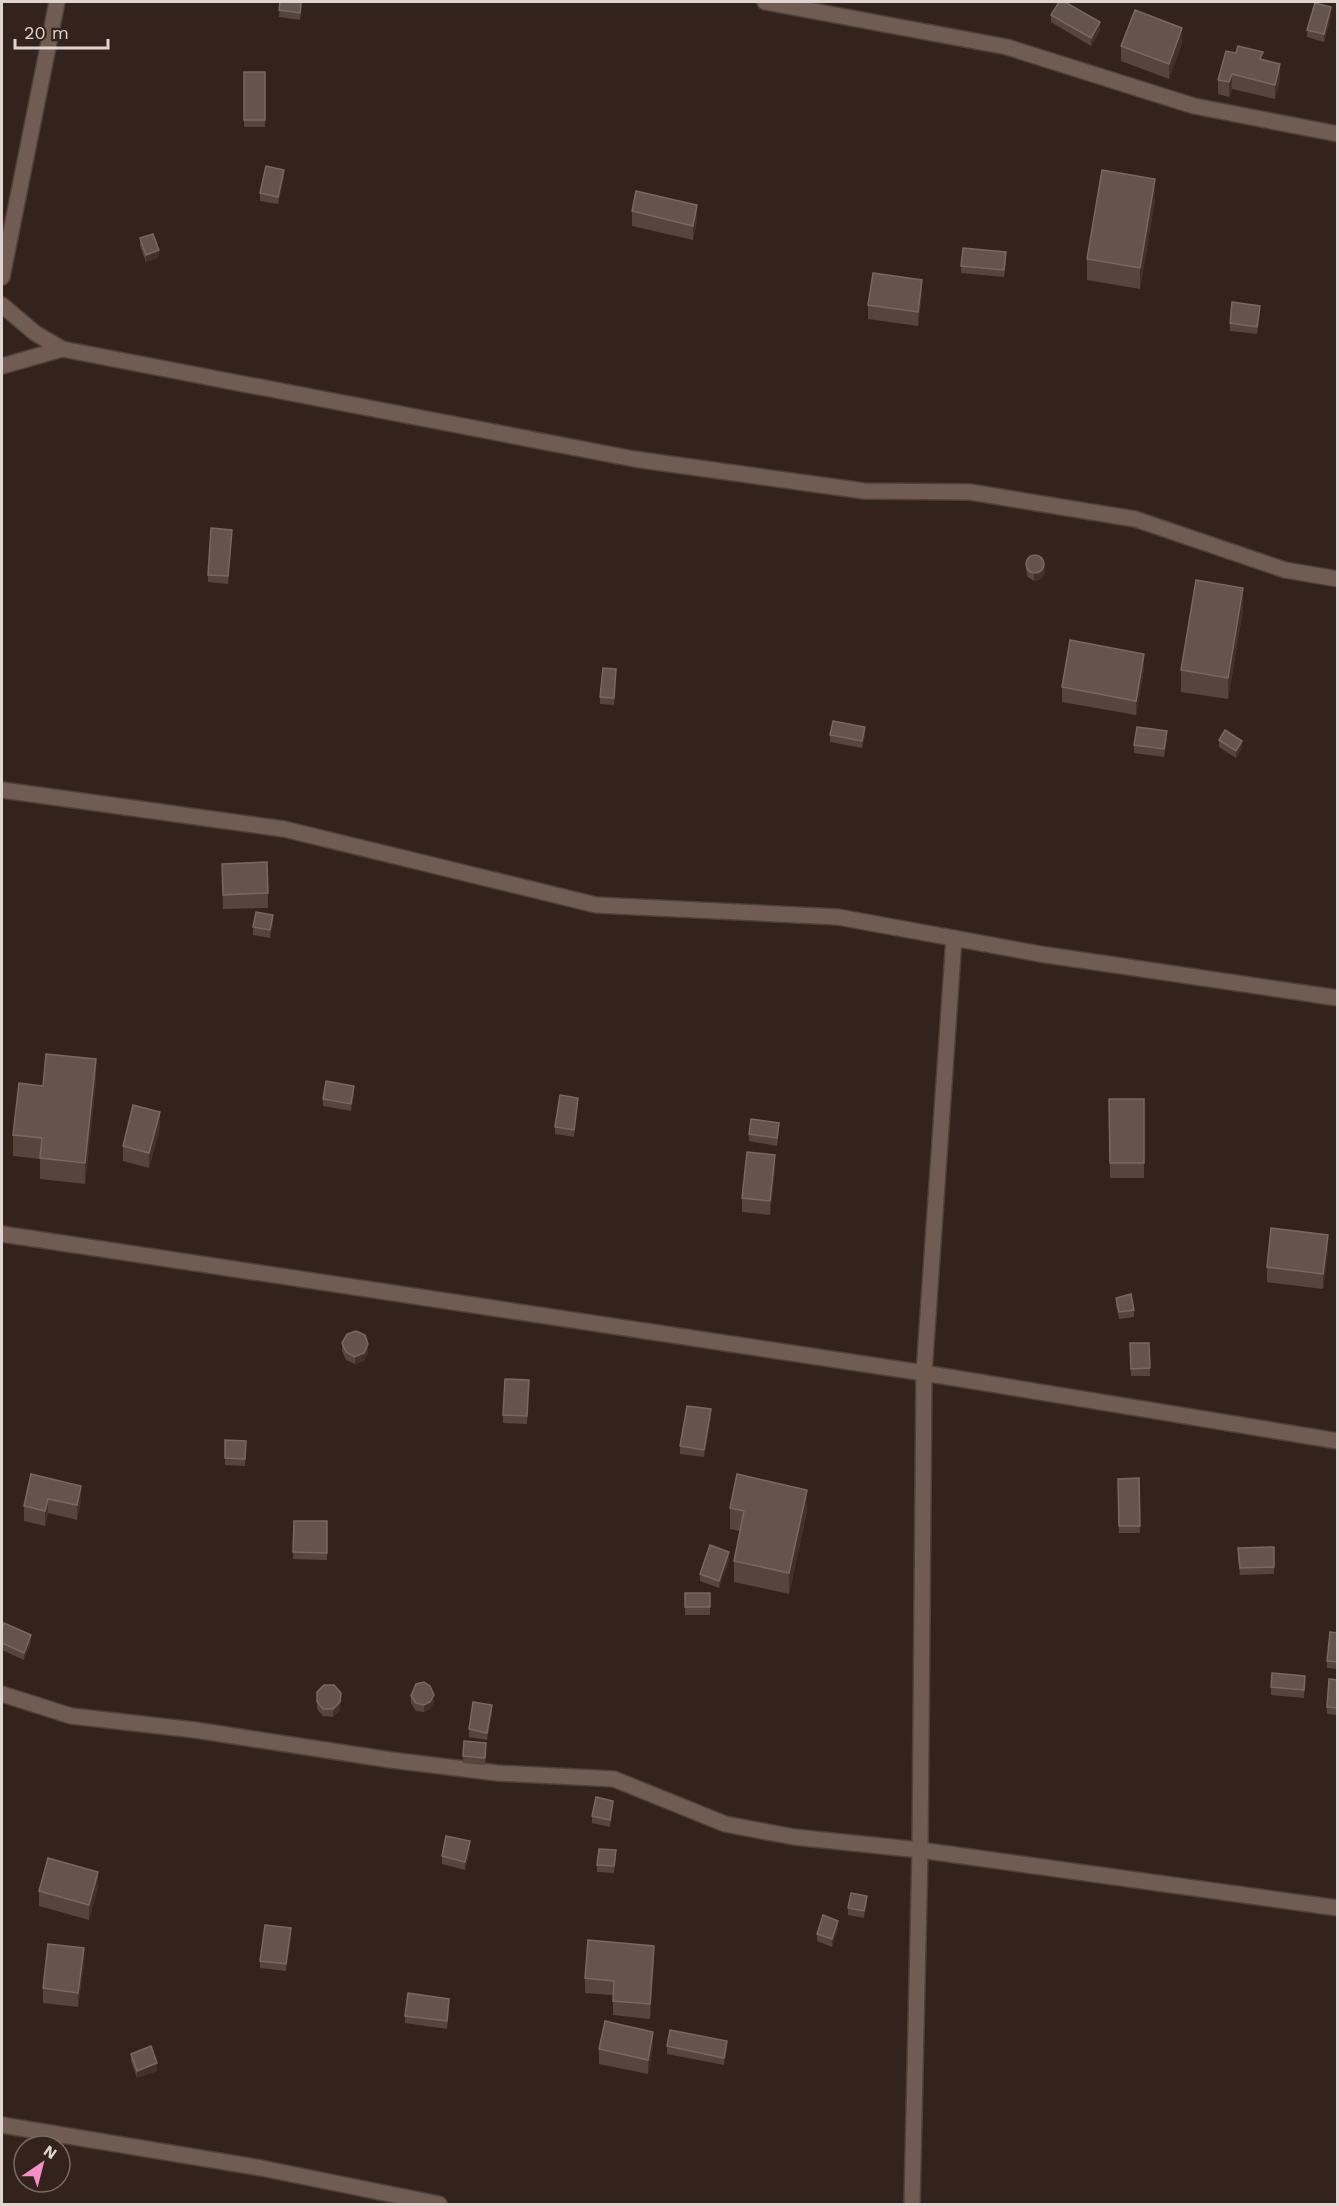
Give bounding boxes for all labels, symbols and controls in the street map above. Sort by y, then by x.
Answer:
scale bar [15,12,108,50]
text: 20 m [24,22,69,43]
north arrow [12,2134,72,2194]
text: N [40,2141,61,2163]

